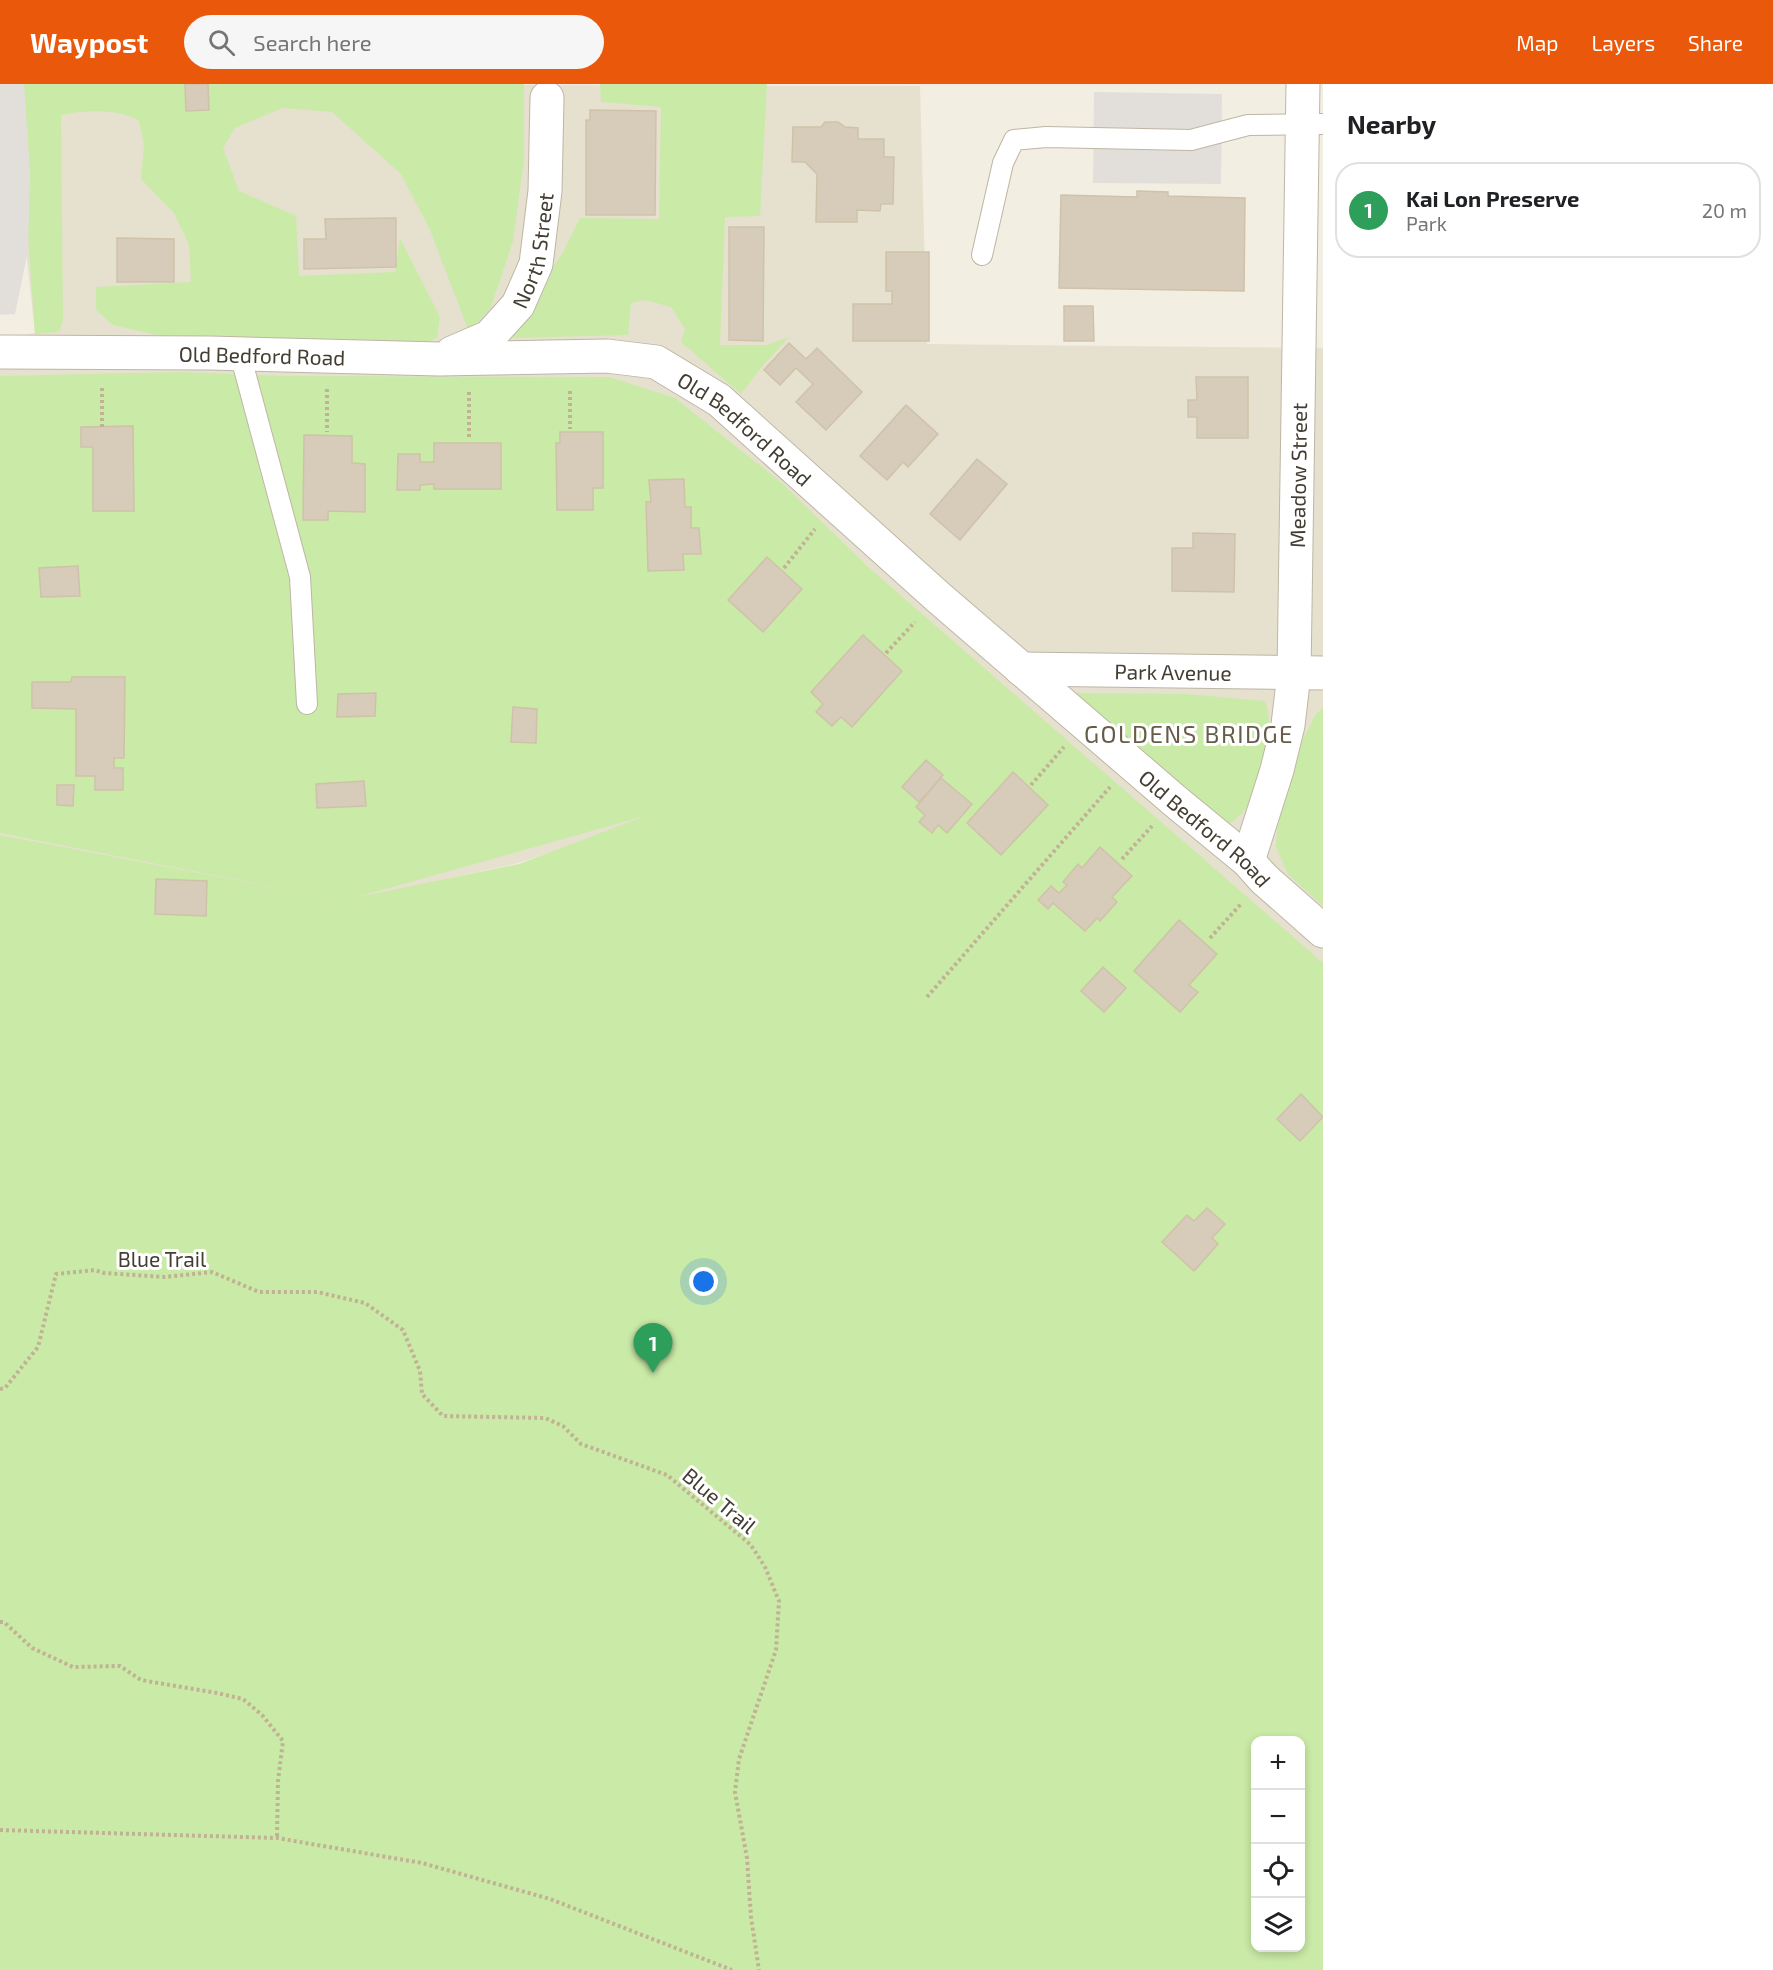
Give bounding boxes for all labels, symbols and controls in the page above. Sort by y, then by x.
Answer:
search box [184,15,604,69]
text: Waypost [30,25,148,59]
icon: search [205,26,238,59]
text: Search here [253,29,372,55]
text: Map [1516,30,1558,55]
text: Layers [1591,30,1655,55]
text: Share [1688,30,1743,55]
text: Nearby [1347,108,1436,139]
text: Kai Lon Preserve [1406,185,1579,211]
street label: North Street [506,191,557,312]
text: 1 [1364,198,1373,222]
text: 20 m [1702,198,1747,222]
text: Park [1406,211,1447,235]
street label: Old Bedford Road [179,340,346,369]
street label: Old Bedford Road [674,366,817,490]
street label: Meadow Street [1283,402,1311,548]
street label: Park Avenue [1114,658,1232,684]
district label: GOLDENS BRIDGE [1084,719,1294,748]
street label: Old Bedford Road [1135,764,1277,891]
street label: Blue Trail [118,1246,207,1271]
your location [689,1267,718,1296]
pin: 1 [634,1324,672,1373]
street label: Blue Trail [678,1462,762,1538]
map controls [1251,1736,1305,1952]
button: + [1251,1736,1305,1790]
button: − [1251,1790,1305,1844]
button: locate [1251,1844,1305,1898]
button: layers [1251,1898,1305,1952]

